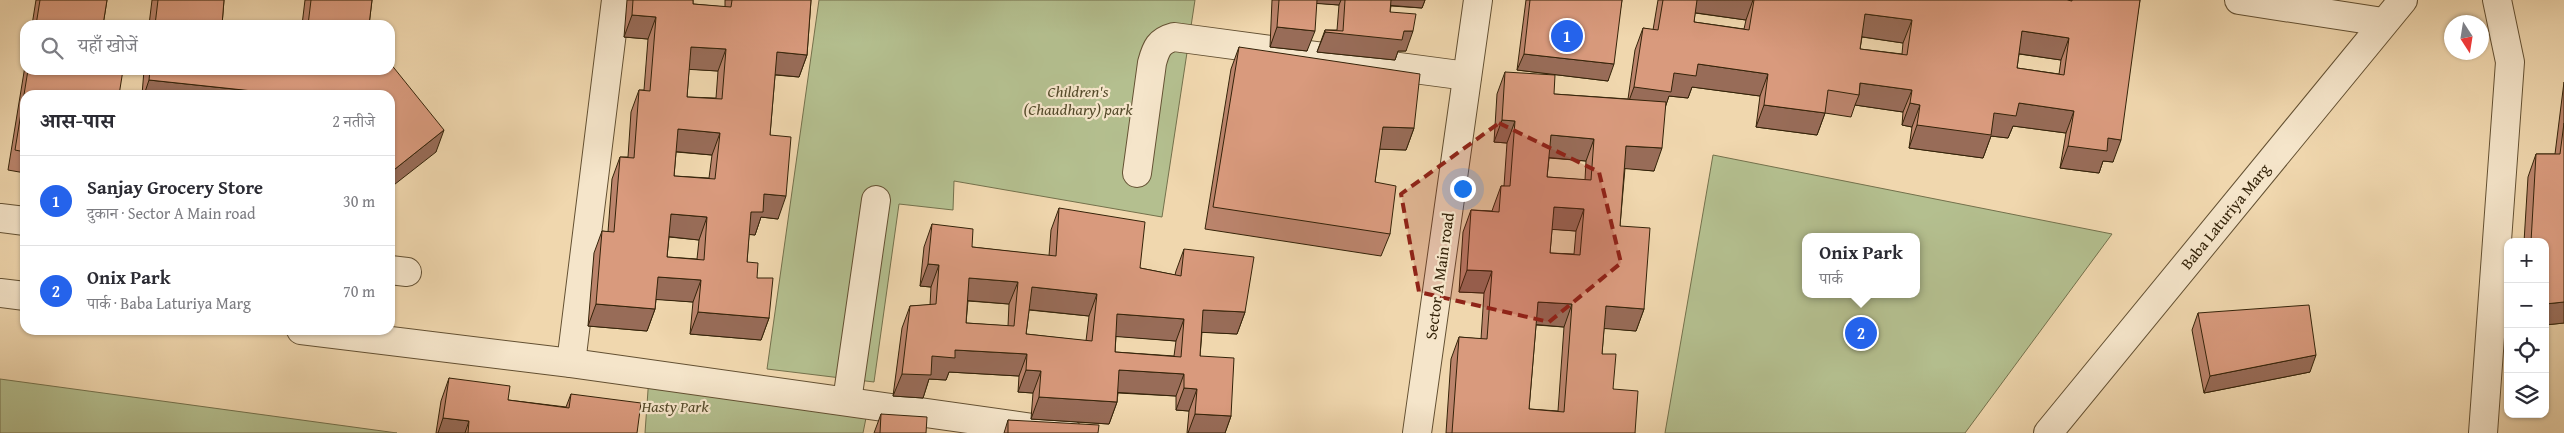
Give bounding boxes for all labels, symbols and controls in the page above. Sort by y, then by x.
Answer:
north arrow [2444,15,2489,60]
pin: 1 [1551,17,1583,55]
search box [20,20,395,75]
text: यहाँ खोजें [78,31,138,59]
icon: search [38,34,66,62]
park label: Children's (Chaudhary) park [1023,79,1133,121]
text: आस-पास [40,105,114,136]
text: 2 नतीजे [332,109,375,133]
street label: Baba Laturiya Marg [2175,158,2276,274]
text: Sanjay Grocery Store [87,173,263,201]
your location [1450,176,1476,202]
text: 1 [52,189,60,213]
text: 30 m [343,189,375,213]
text: दुकान · Sector A Main road [87,201,256,225]
street label: Sector A Main road [1418,211,1460,341]
popup [1802,233,1920,298]
text: Onix Park [1819,238,1903,266]
map controls [2504,238,2549,418]
button: + [2504,238,2549,283]
text: Onix Park [87,263,171,291]
text: पार्क [1819,266,1843,290]
text: 2 [52,279,60,303]
text: 70 m [343,279,375,303]
button: − [2504,283,2549,328]
text: पार्क · Baba Laturiya Marg [87,291,251,315]
pin: 2 [1845,314,1877,352]
button: locate [2504,328,2549,373]
button: layers [2504,373,2549,418]
park label: Hasty Park [640,394,709,418]

